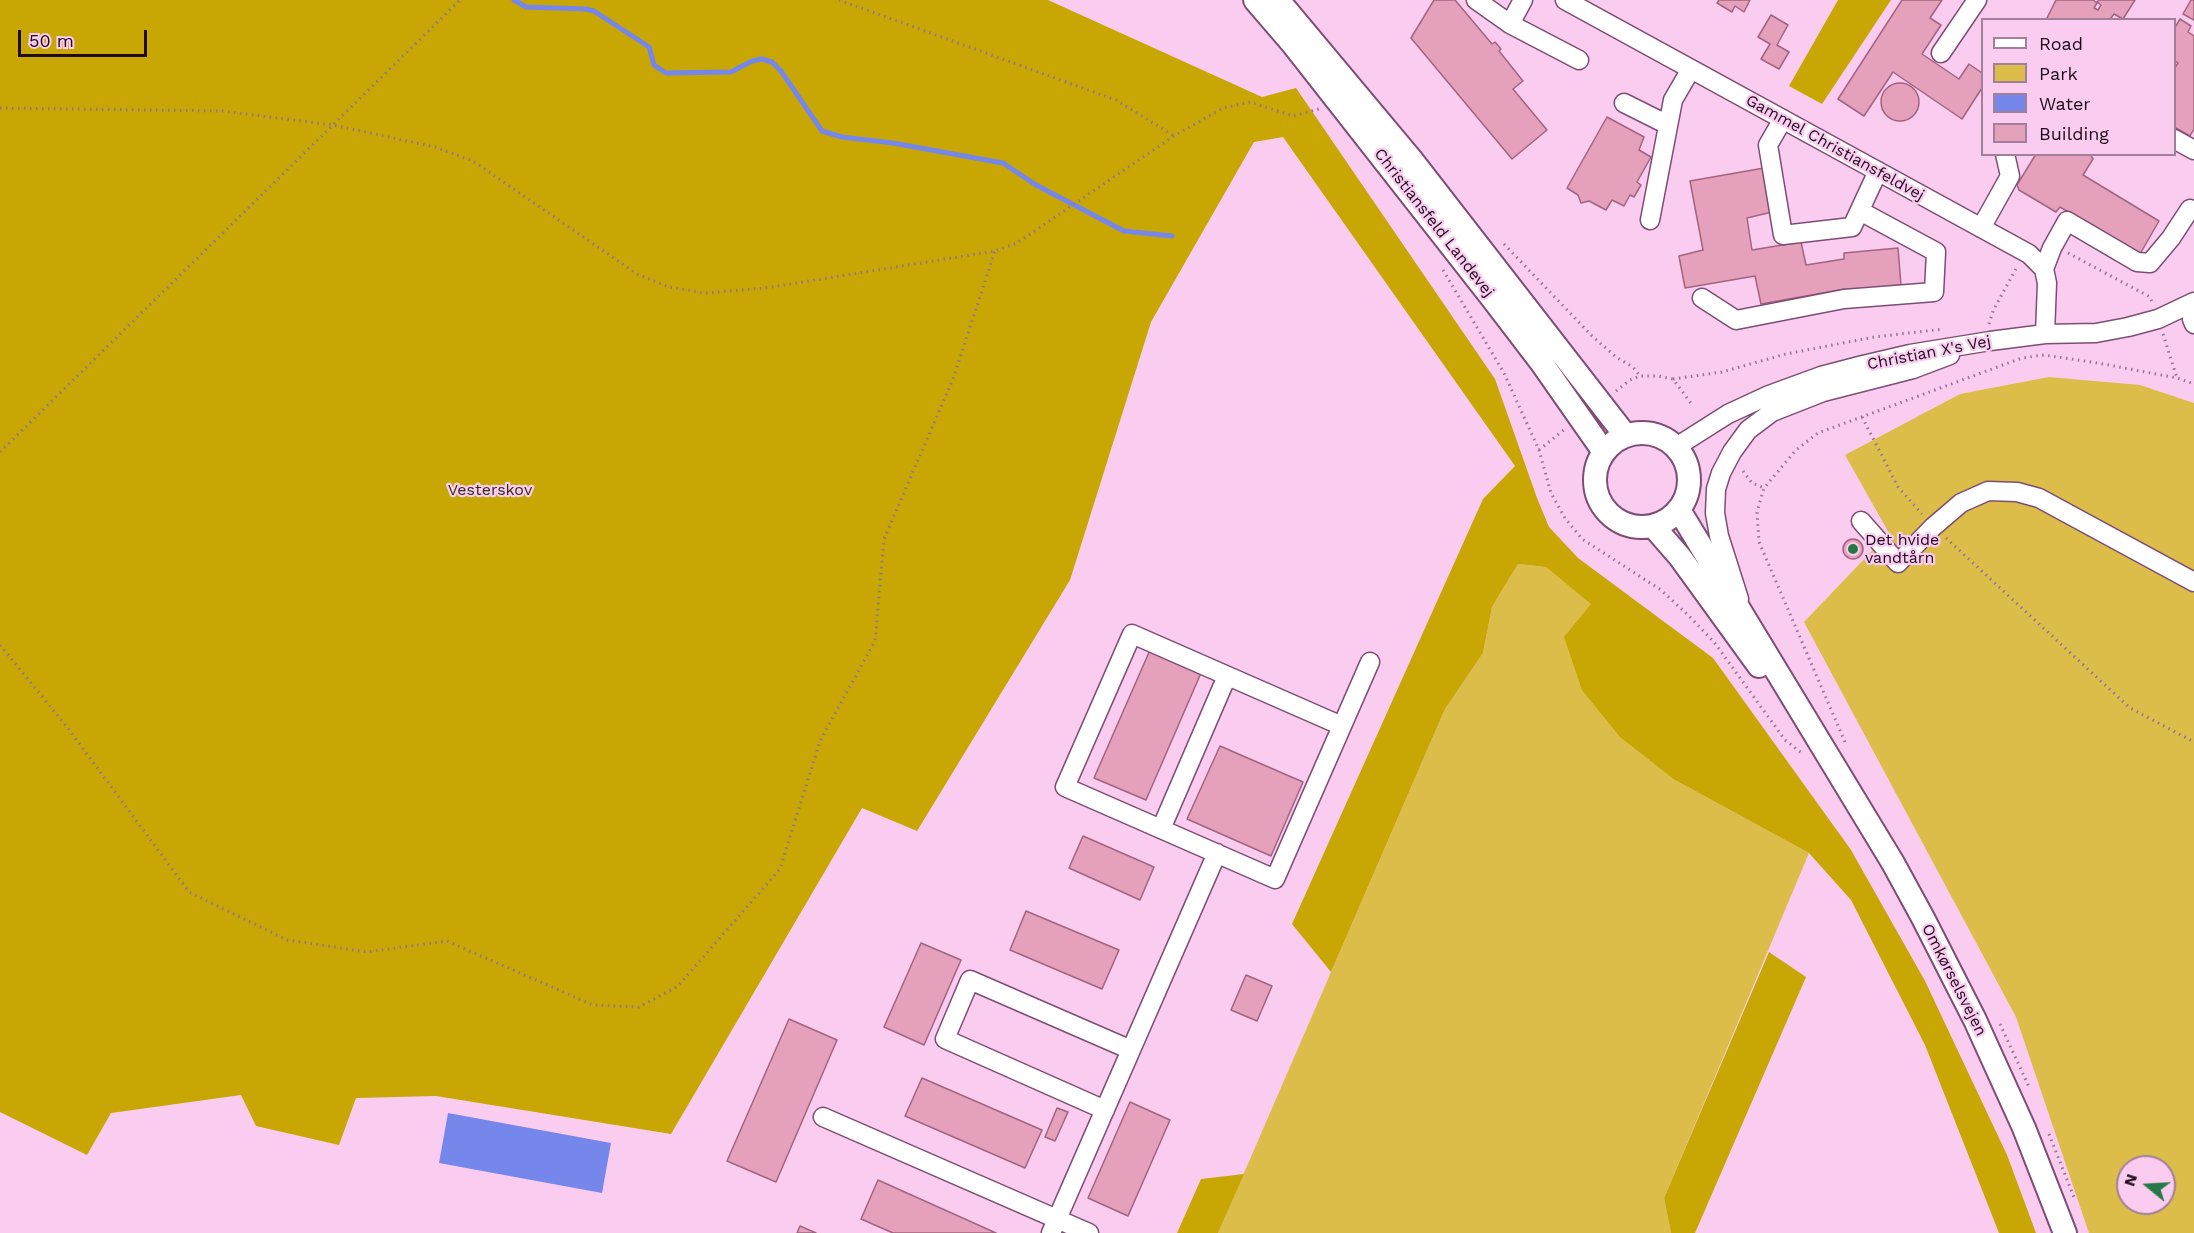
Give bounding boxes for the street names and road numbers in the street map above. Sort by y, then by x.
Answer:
street label: Gammel Christiansfeldvej [1742,91,1928,205]
street label: Christiansfeld Landevej [1370,145,1498,301]
street label: Christian X's Vej [1866,332,1992,374]
street label: Omkørselsvejen [1917,921,1991,1039]

